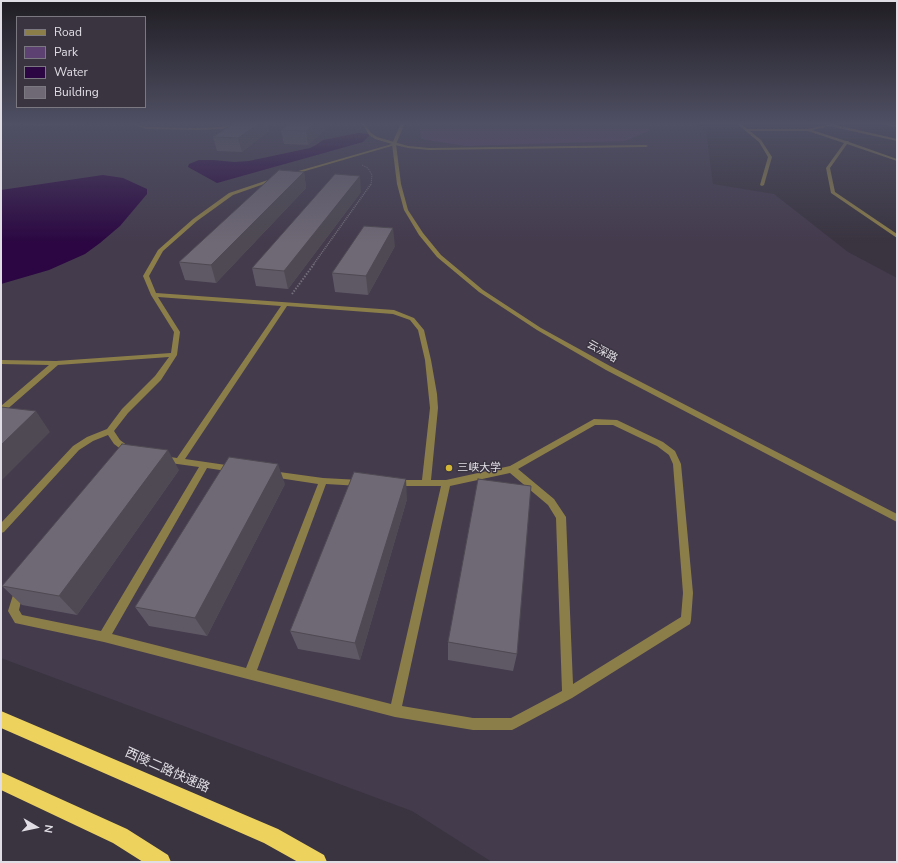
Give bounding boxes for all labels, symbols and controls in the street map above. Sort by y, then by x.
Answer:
legend [16,16,146,108]
text: Road [54,24,82,40]
text: Park [54,44,78,60]
text: Water [54,64,88,80]
text: Building [54,84,99,100]
street label: 云深路 [584,338,620,366]
place label: 三峡大学 [457,461,501,475]
marker: 三峡大学 [444,463,454,473]
street label: 西陵二路快速路 [122,745,212,797]
north arrow [16,807,56,847]
text: N [40,824,56,834]

